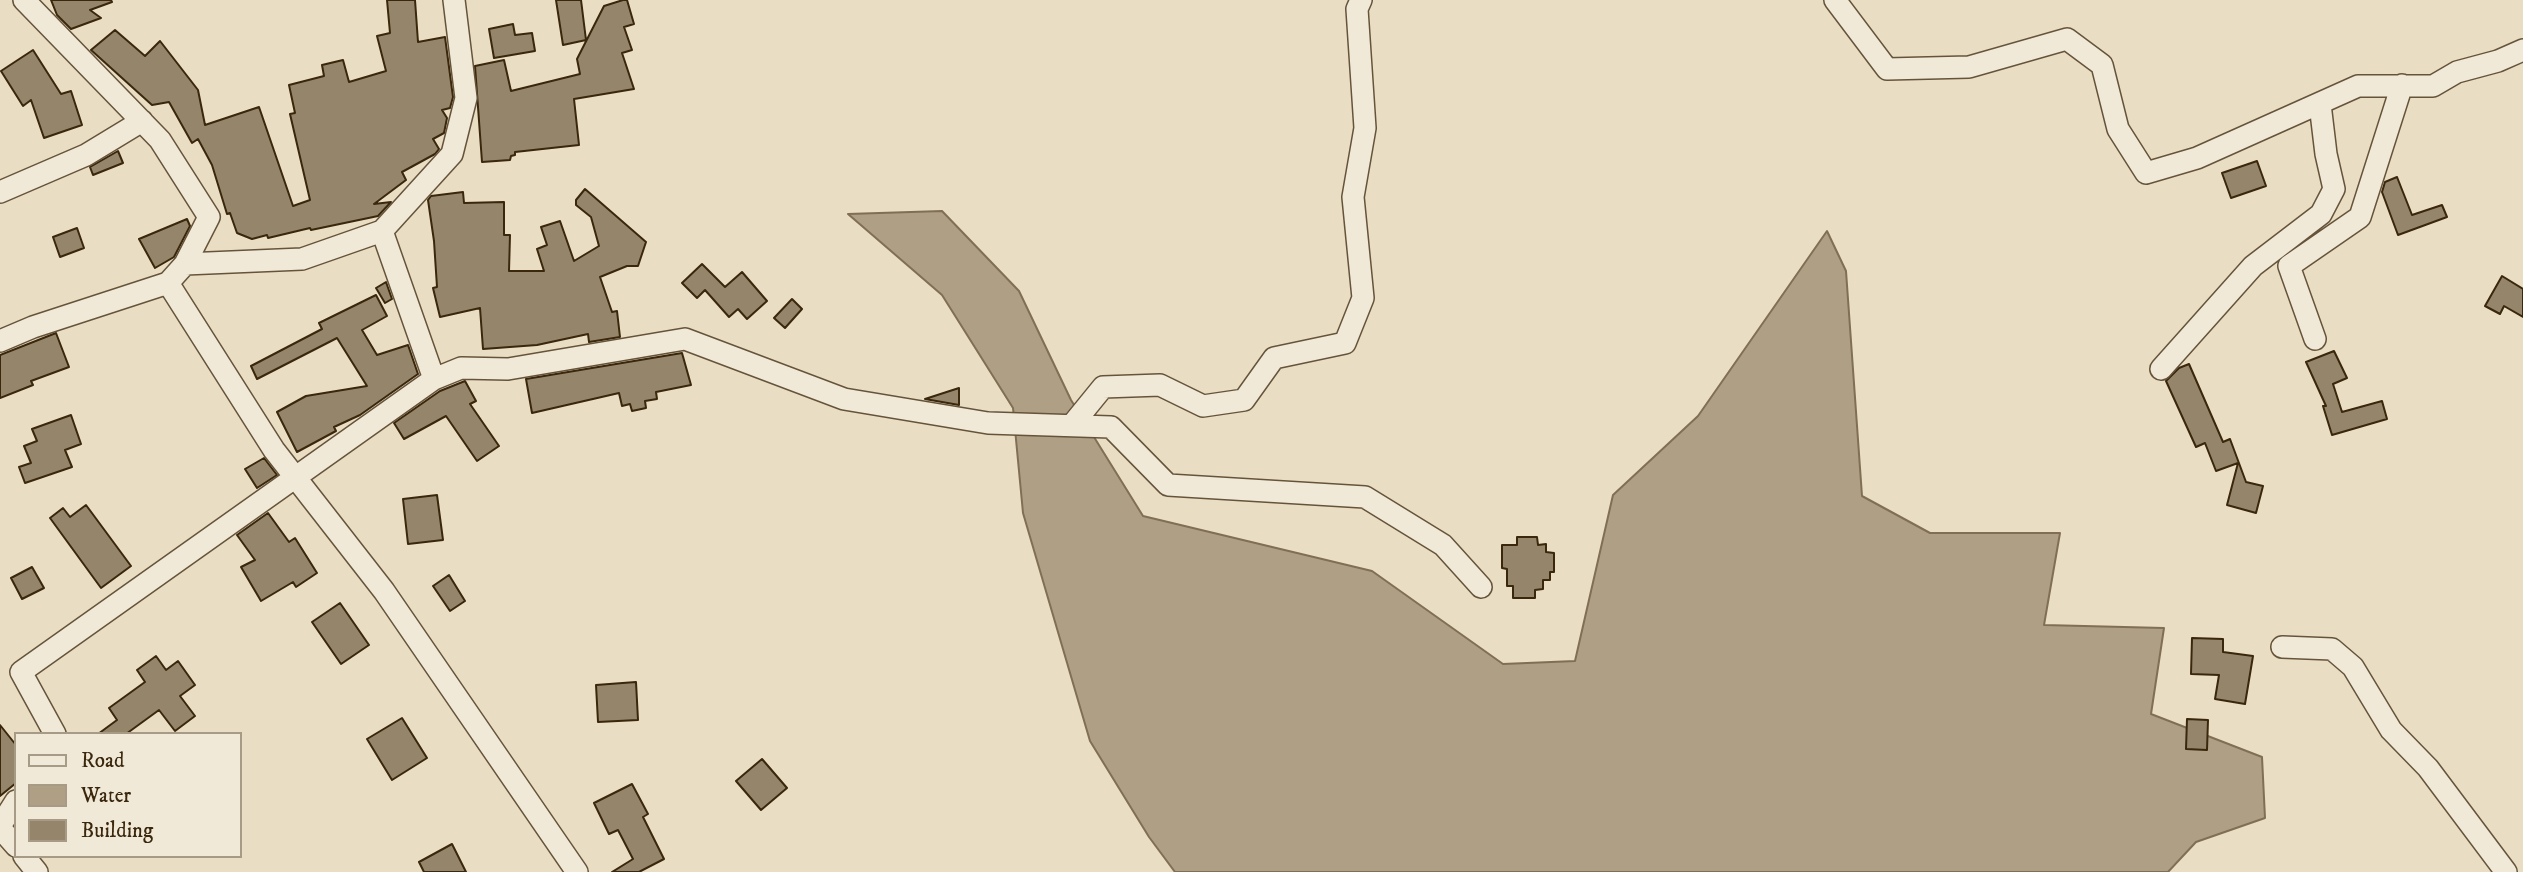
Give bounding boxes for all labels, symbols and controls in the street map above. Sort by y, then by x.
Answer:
legend [14,732,242,858]
text: Road [81,748,125,774]
text: Water [81,783,131,809]
text: Building [81,818,153,844]

